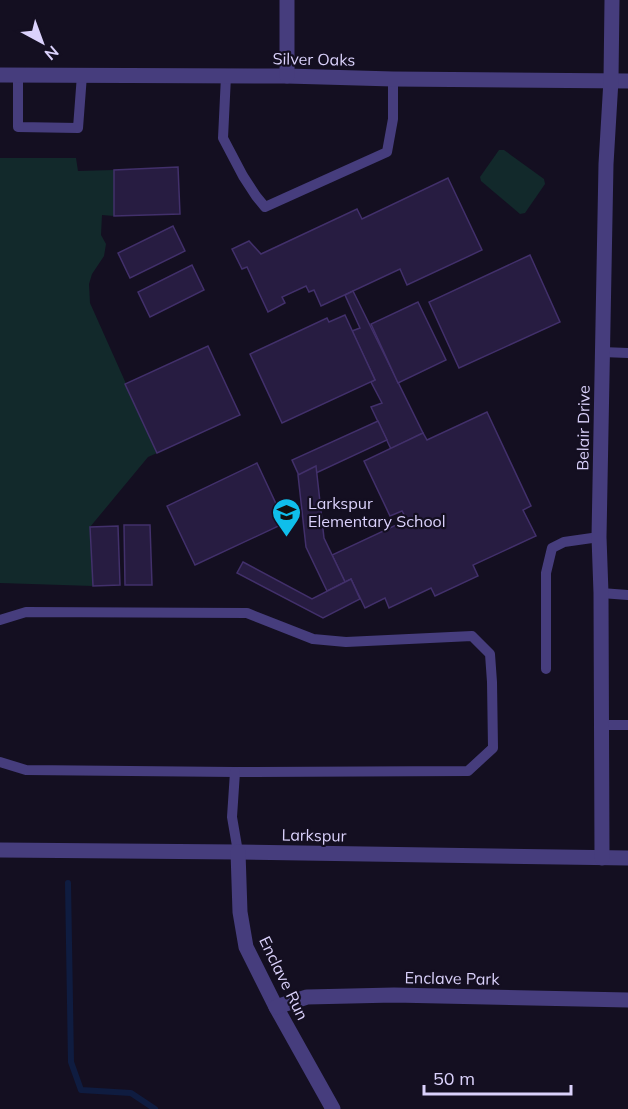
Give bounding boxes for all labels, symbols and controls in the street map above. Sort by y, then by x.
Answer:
north arrow [12,12,72,72]
text: N [41,42,63,65]
street label: Silver Oaks [273,48,356,70]
street label: Belair Drive [572,385,594,471]
place label: Larkspur Elementary School [308,493,446,531]
school or university icon: Larkspur Elementary School [271,496,303,538]
street label: Larkspur [281,824,347,846]
street label: Enclave Run [255,933,313,1023]
street label: Enclave Park [404,967,500,989]
scale bar [424,1058,571,1096]
text: 50 m [433,1067,475,1090]

